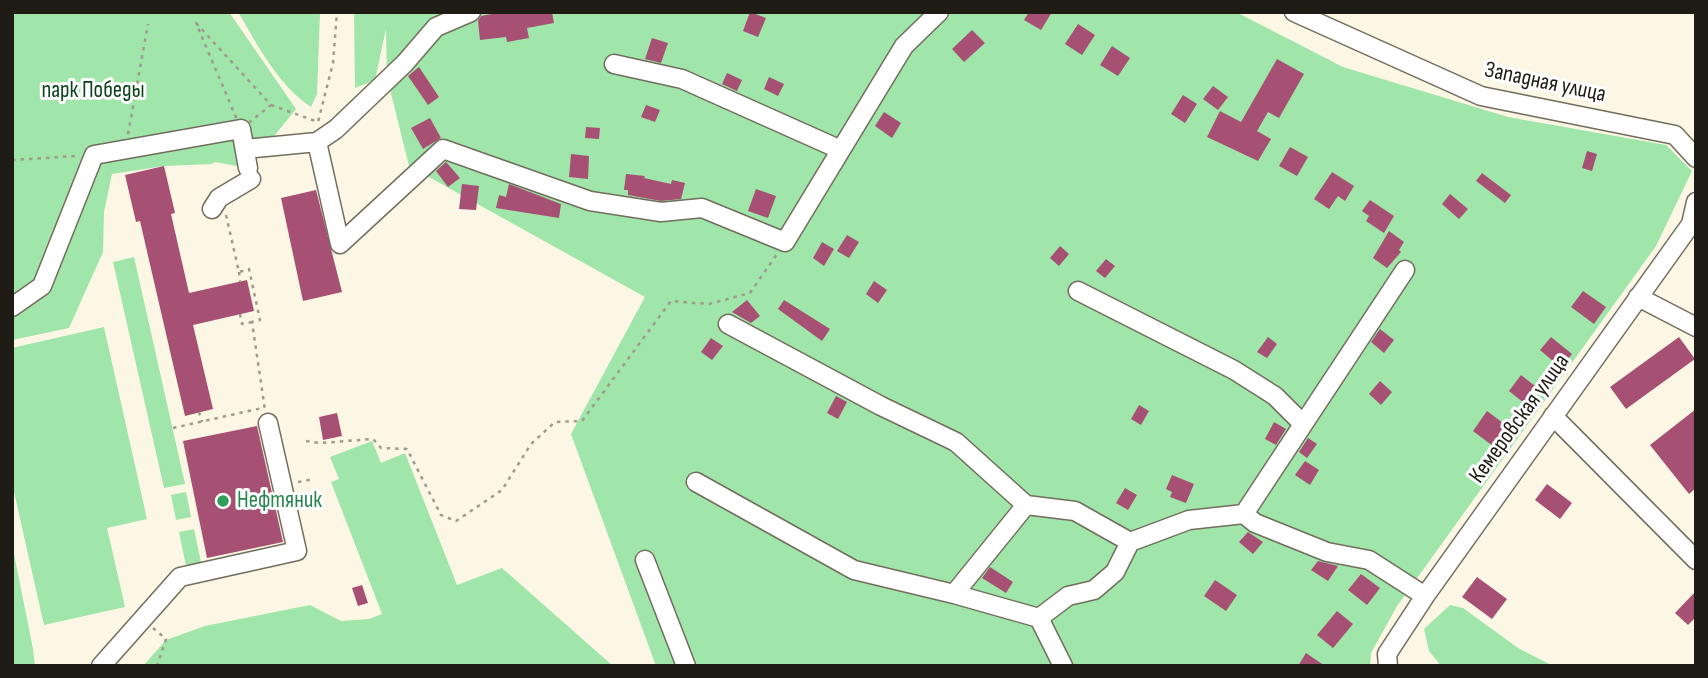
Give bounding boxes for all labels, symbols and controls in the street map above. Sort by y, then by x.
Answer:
street label: Западная улица [1482,57,1608,109]
park label: парк Победы [41,77,145,105]
street label: Кемеровская улица [1464,349,1576,489]
place label: Нефтяник [237,487,322,515]
marker: Нефтяник [215,493,231,509]

